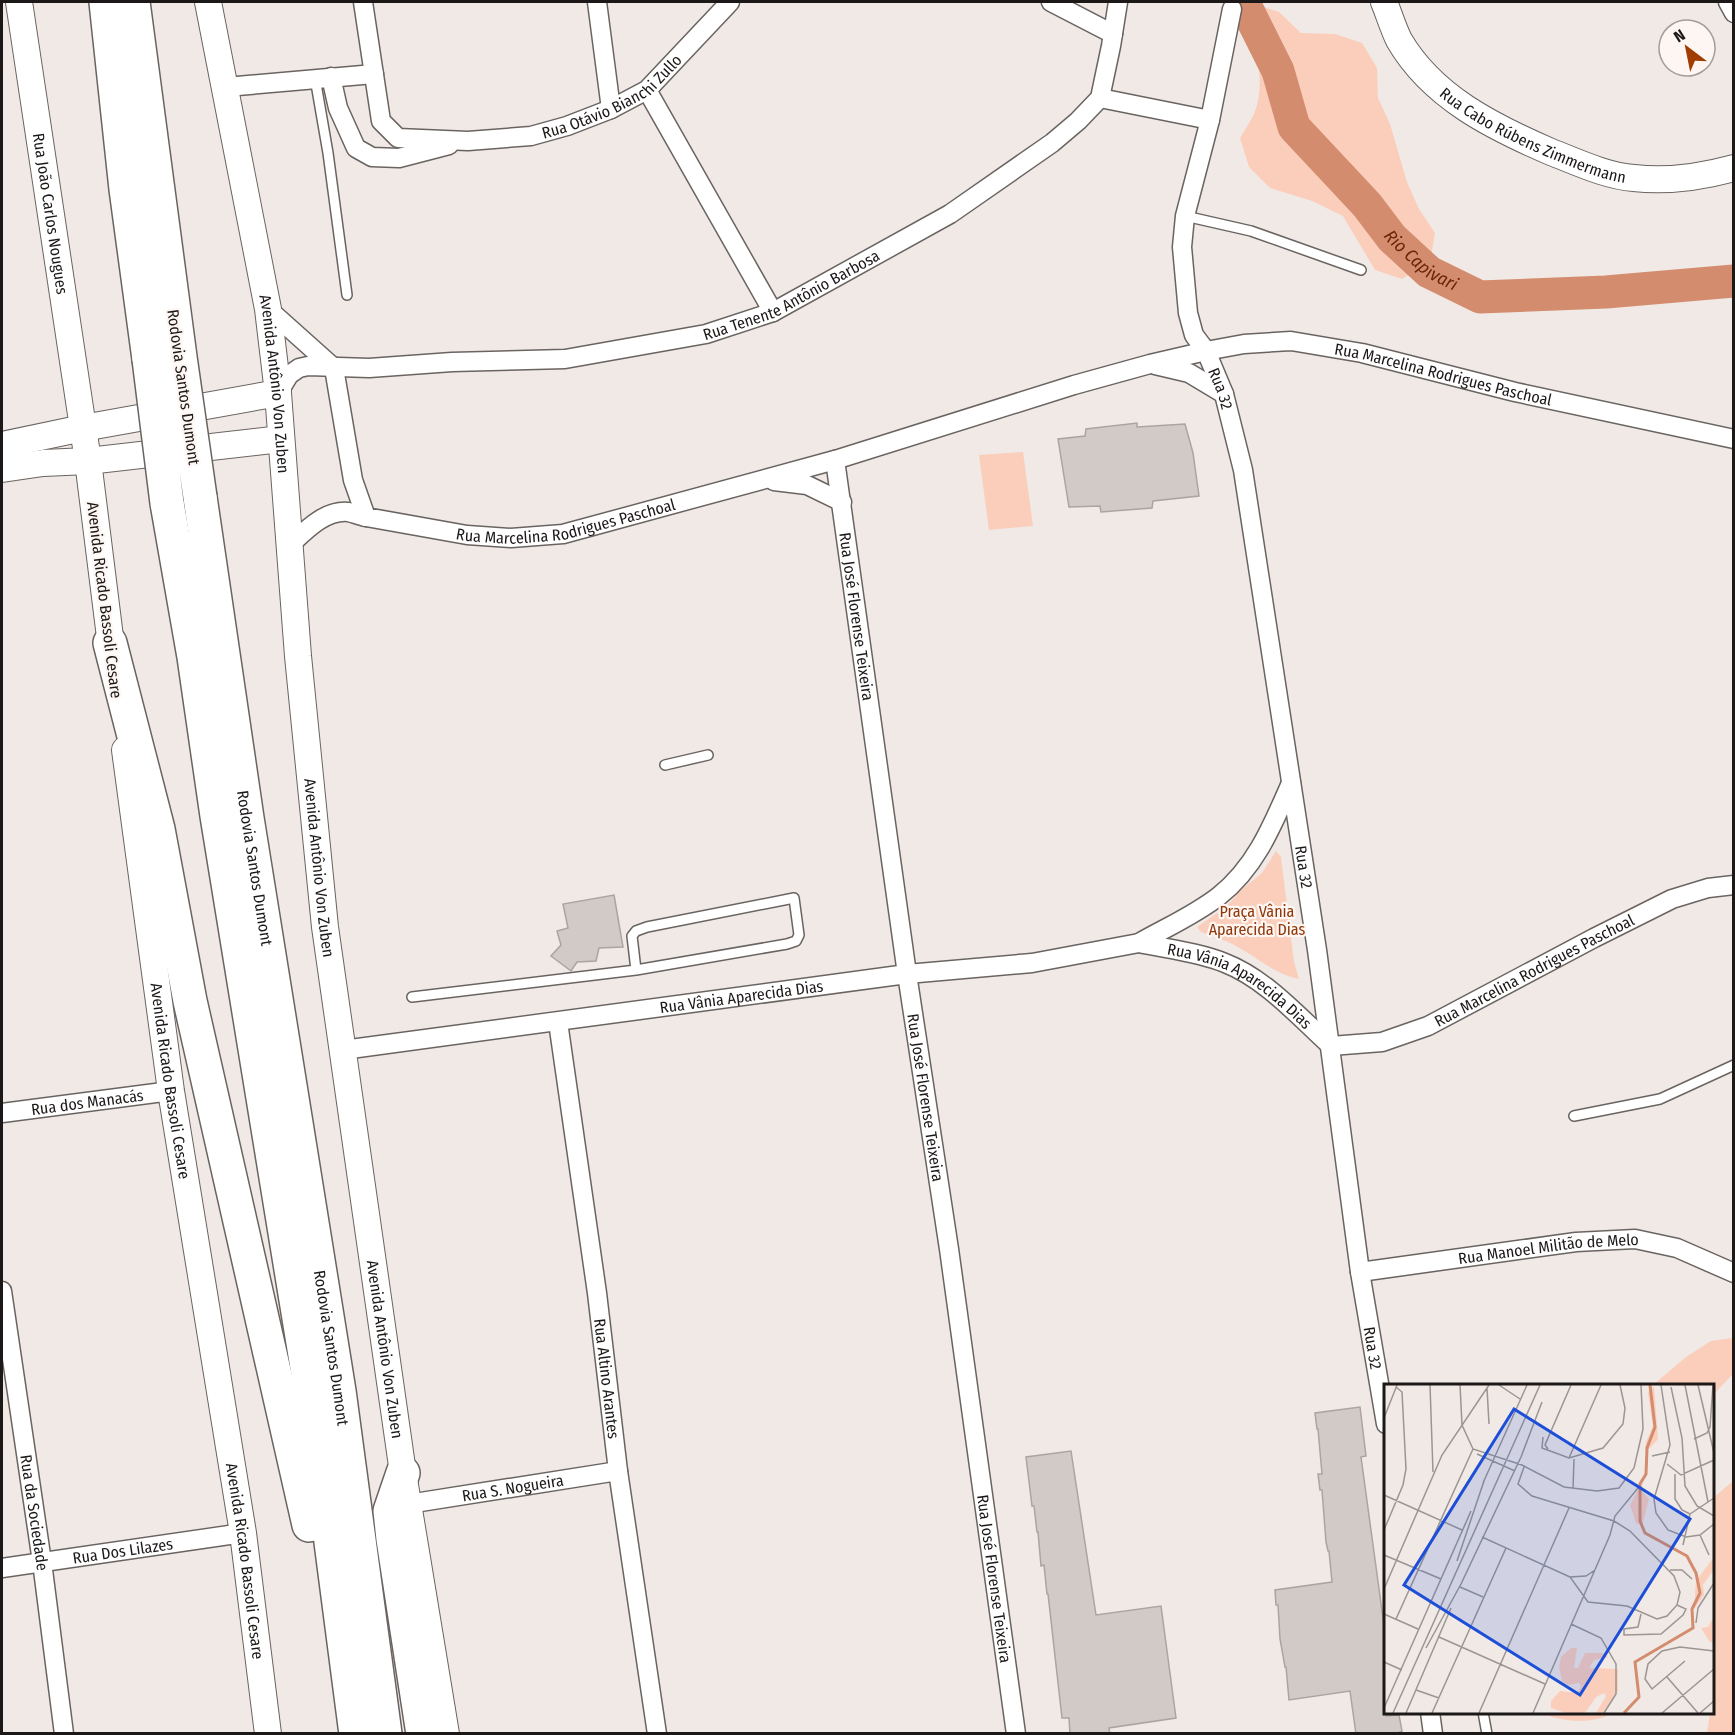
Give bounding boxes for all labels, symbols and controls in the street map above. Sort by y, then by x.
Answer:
north arrow [1657,18,1717,78]
text: N [1670,25,1688,46]
street label: Rua Otávio Bianchi Zullo [540,50,686,143]
street label: Rua Cabo Rúbens Zimmermann [1436,84,1628,187]
street label: Rua João Carlos Nougues [29,132,72,296]
water label: Rio Capivari [1379,226,1462,296]
street label: Rua Tenente Antônio Barbosa [701,246,883,344]
street label: Avenida Antônio Von Zuben [255,293,293,474]
street label: Rodovia Santos Dumont [163,308,204,467]
street label: Rua Marcelina Rodrigues Paschoal [1333,340,1553,410]
street label: Rua 32 [1204,365,1236,411]
street label: Rua Marcelina Rodrigues Paschoal [455,495,677,548]
street label: Avenida Ricado Bassoli Cesare [83,501,126,699]
street label: Rua José Florense Teixeira [835,531,878,702]
street label: Avenida Antônio Von Zuben [300,777,338,959]
street label: Rodovia Santos Dumont [233,789,276,948]
street label: Rua 32 [1291,844,1316,889]
park label: Praça Vânia Aparecida Dias [1209,902,1305,939]
street label: Rua Marcelina Rodrigues Paschoal [1431,911,1637,1031]
street label: Rua Vânia Aparecida Dias [1166,940,1316,1033]
street label: Rua Vânia Aparecida Dias [658,976,825,1017]
street label: Avenida Ricado Bassoli Cesare [147,982,194,1180]
street label: Rua José Florense Teixeira [903,1012,948,1183]
street label: Rua dos Manacás [30,1086,145,1119]
street label: Rua Manoel Militão de Melo [1457,1230,1639,1268]
street label: Avenida Antônio Von Zuben [363,1259,407,1440]
street label: Rodovia Santos Dumont [310,1269,353,1427]
street label: Rua Altino Arantes [590,1318,623,1440]
street label: Rua 32 [1360,1325,1385,1371]
inset map [1384,1384,1714,1714]
street label: Rua da Sociedade [16,1453,52,1572]
street label: Avenida Ricado Bassoli Cesare [222,1462,268,1660]
street label: Rua S. Nogueira [461,1471,565,1505]
street label: Rua José Florense Teixeira [973,1493,1015,1664]
street label: Rua Dos Lilazes [71,1534,174,1568]

